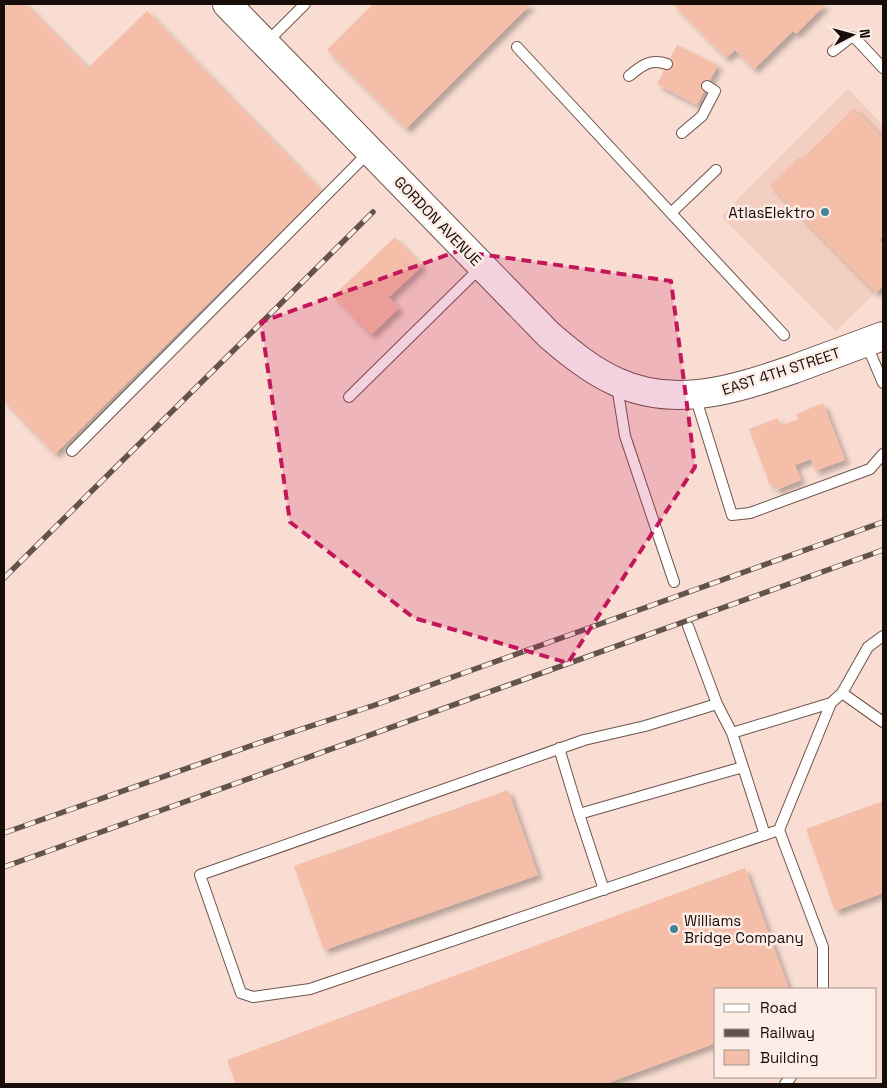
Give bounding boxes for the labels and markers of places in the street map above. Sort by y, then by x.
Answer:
place label: AtlasElektro [728,203,815,222]
marker: AtlasElektro [819,206,831,218]
place label: Williams Bridge Company [684,911,804,947]
marker: Williams Bridge Company [668,923,680,935]

